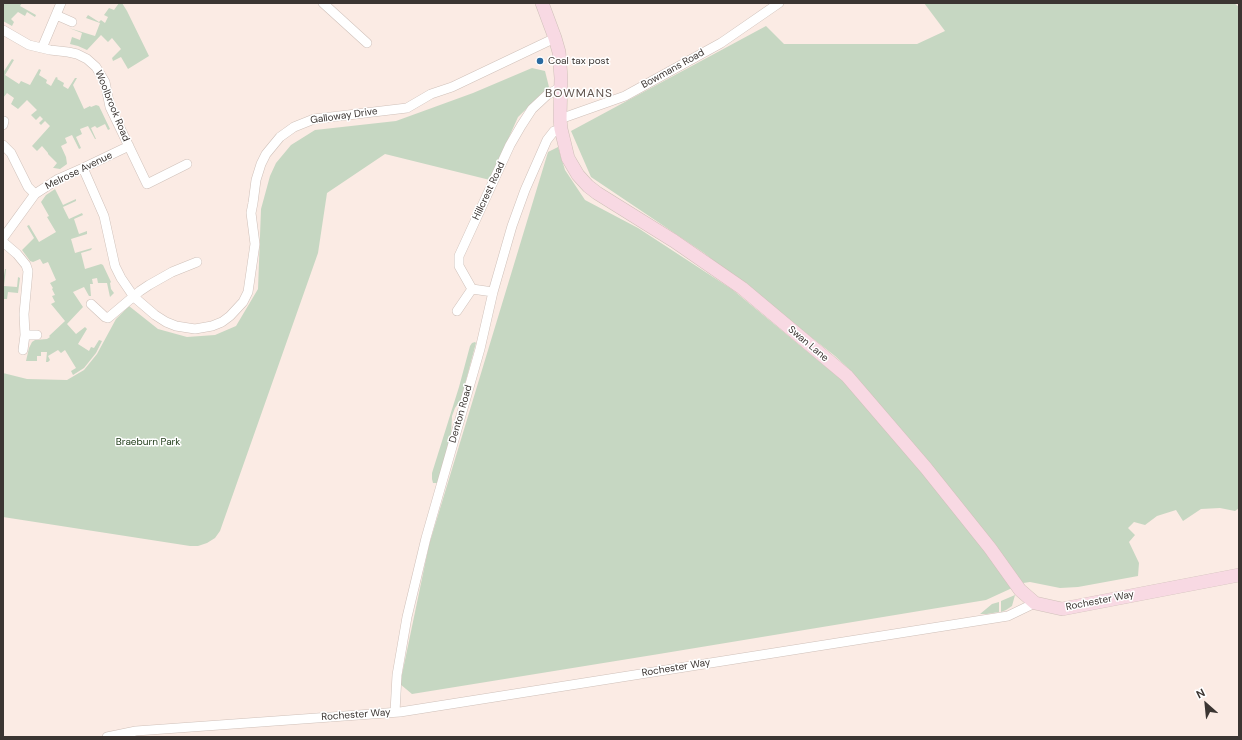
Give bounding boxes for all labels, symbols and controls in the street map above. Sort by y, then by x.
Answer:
street label: Bowmans Road [639,47,707,91]
place label: Coal tax post [548,55,609,67]
marker: Coal tax post [535,56,545,66]
street label: Woolbrook Road [92,69,132,143]
district label: BOWMANS [545,87,613,101]
street label: Galloway Drive [310,105,378,127]
street label: Melrose Avenue [44,150,114,192]
street label: Hillcrest Road [470,160,508,222]
street label: Swan Lane [785,324,831,364]
street label: Denton Road [447,384,475,444]
park label: Braeburn Park [116,436,180,448]
street label: Rochester Way [1065,588,1135,614]
street label: Rochester Way [641,657,711,679]
north arrow [1186,684,1226,724]
text: N [1194,685,1207,701]
street label: Rochester Way [321,707,391,723]

